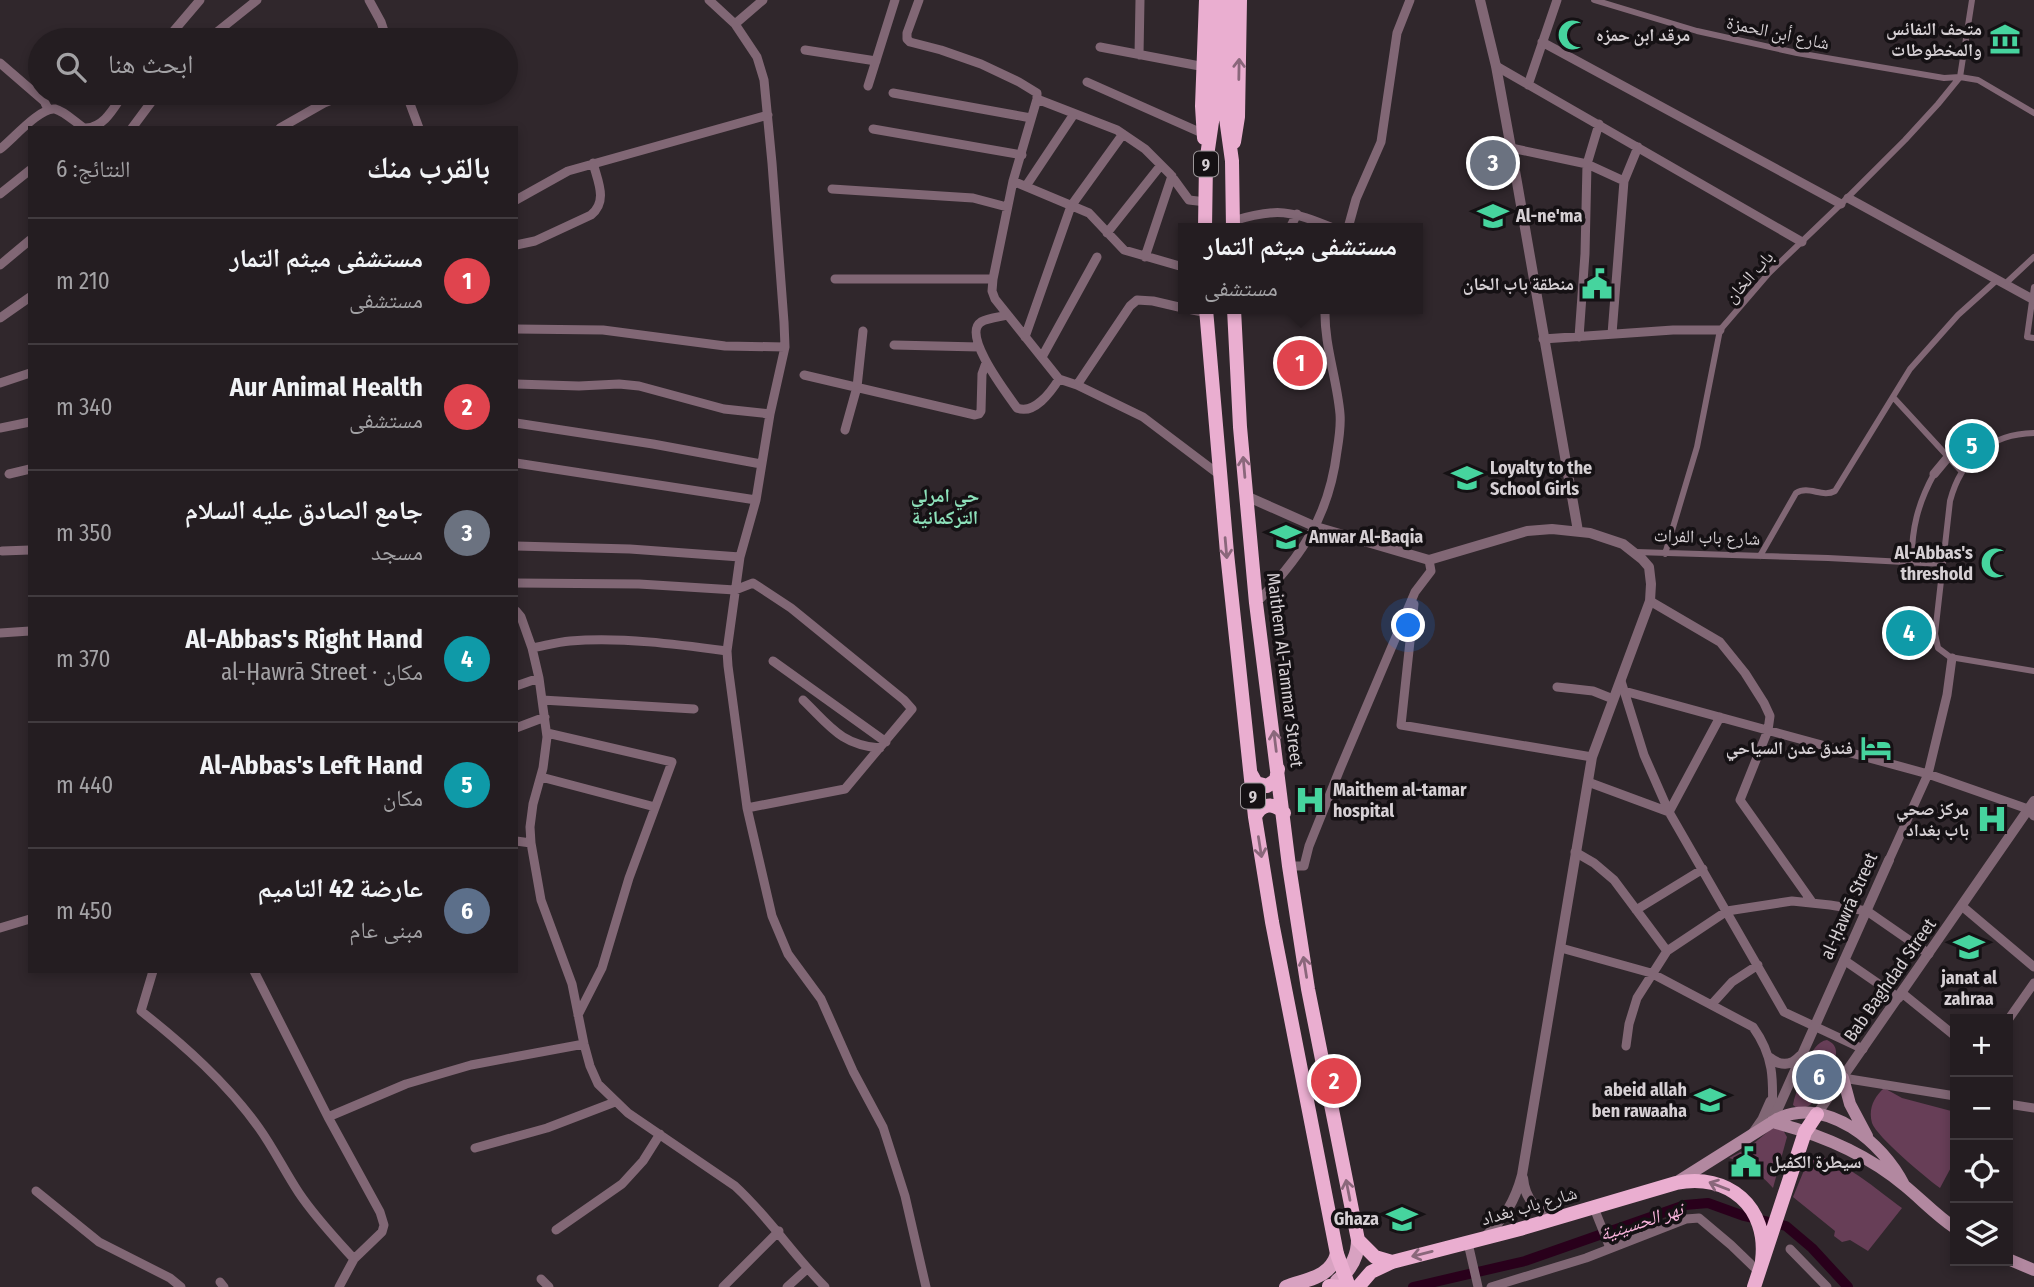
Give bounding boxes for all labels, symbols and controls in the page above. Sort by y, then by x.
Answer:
street label: شارع أبن الحمزة [1725,11,1831,55]
mosque icon: مرقد ابن حمزه [1556,18,1590,52]
place label: متحف النفائس والمخطوطات [1886,18,1982,61]
museum icon: متحف النفائس والمخطوطات [1988,22,2022,56]
place label: مرقد ابن حمزه [1596,24,1690,46]
search box [28,28,518,105]
icon: search [52,48,90,86]
text: ابحث هنا [108,49,193,80]
one-way arrow [1232,57,1246,80]
pin: 3 [1470,137,1516,189]
text: بالقرب منك [367,150,490,186]
road number: 9 [1194,152,1218,176]
text: النتائج: 6 [56,155,131,183]
school or university icon: Al-ne'ma [1476,199,1510,233]
place label: Al-ne'ma [1515,205,1582,227]
popup [1178,223,1423,314]
text: مستشفى ميثم التمار [1204,231,1397,262]
text: مستشفى ميثم التمار [230,243,423,274]
street label: باب الخان [1720,246,1778,308]
text: 210 m [56,267,110,295]
text: 1 [462,267,472,295]
public building icon: منطقة باب الخان [1580,267,1614,301]
place label: منطقة باب الخان [1463,273,1574,295]
text: مستشفى [1204,274,1278,302]
text: مستشفى [349,286,423,314]
pin: 1 [1277,337,1323,389]
text: Aur Animal Health [230,372,423,403]
text: 340 m [56,393,112,421]
text: 2 [462,393,472,421]
text: مستشفى [349,406,423,434]
pin: 5 [1949,420,1995,472]
one-way arrow [1237,456,1250,478]
place label: Loyalty to the School Girls [1490,457,1592,500]
school or university icon: Loyalty to the School Girls [1450,461,1484,495]
district label: حي امرلي التركمانية [911,484,979,529]
text: جامع الصادق عليه السلام [185,495,423,526]
text: 350 m [56,519,112,547]
text: 3 [462,519,472,547]
school or university icon: Anwar Al-Baqia [1269,520,1303,554]
street label: شارع باب الفرات [1653,524,1761,550]
place label: Anwar Al-Baqia [1308,526,1423,548]
one-way arrow [1220,536,1233,558]
text: مسجد [371,538,423,566]
place label: Al-Abbas's threshold [1894,542,1973,585]
mosque icon: Al-Abbas's threshold [1979,546,2013,580]
street label: Maithem Al-Tammar Street [1262,571,1308,769]
pin: 4 [1886,607,1932,659]
your location [1391,608,1425,642]
text: Al-Abbas's Right Hand [185,624,423,655]
text: 370 m [56,645,110,673]
text: 4 [461,645,473,673]
text: مكان · al-Ḥawrā Street [221,658,423,686]
one-way arrow [1268,731,1281,753]
hotel icon: فندق عدن السياحي [1859,731,1893,765]
place label: فندق عدن السياحي [1726,737,1853,762]
text: Al-Abbas's Left Hand [200,750,423,781]
text: 440 m [56,771,113,799]
text: 5 [461,771,473,799]
place label: Maithem al-tamar hospital [1333,779,1467,822]
road number: 9 [1241,783,1265,808]
hospital icon: Maithem al-tamar hospital [1293,783,1327,817]
text: مكان [383,784,423,812]
place label: مركز صحي باب بغداد [1896,798,1969,841]
hospital icon: مركز صحي باب بغداد [1975,802,2009,836]
one-way arrow [1253,835,1266,858]
street label: al-Ḥawrā Street [1816,849,1882,963]
text: عارضة 42 التاميم [258,873,423,904]
text: 450 m [56,897,113,925]
text: 6 [461,897,473,925]
street label: Bab Baghdad Street [1839,914,1941,1046]
text: مبنى عام [349,916,423,944]
school or university icon: janat al zahraa [1952,930,1986,964]
one-way arrow [1298,956,1311,979]
place label: janat al zahraa [1940,967,1997,1010]
map controls [1950,1014,2013,1266]
button: + [1950,1014,2013,1077]
pin: 6 [1796,1051,1842,1103]
pin: 2 [1311,1055,1357,1107]
button: − [1950,1077,2013,1140]
place label: abeid allah ben rawaaha [1592,1079,1687,1122]
school or university icon: abeid allah ben rawaaha [1693,1083,1727,1117]
button: locate [1950,1140,2013,1203]
public building icon: سيطرة الكفيل [1729,1145,1763,1179]
place label: سيطرة الكفيل [1769,1151,1862,1173]
one-way arrow [1340,1179,1354,1202]
one-way arrow [1709,1179,1731,1191]
street label: شارع باب بغداد [1479,1182,1579,1230]
water label: نهر الحسينية [1597,1196,1689,1246]
school or university icon: Ghaza [1385,1202,1419,1236]
button: layers [1950,1203,2013,1266]
place label: Ghaza [1334,1208,1379,1230]
one-way arrow [1411,1248,1433,1261]

